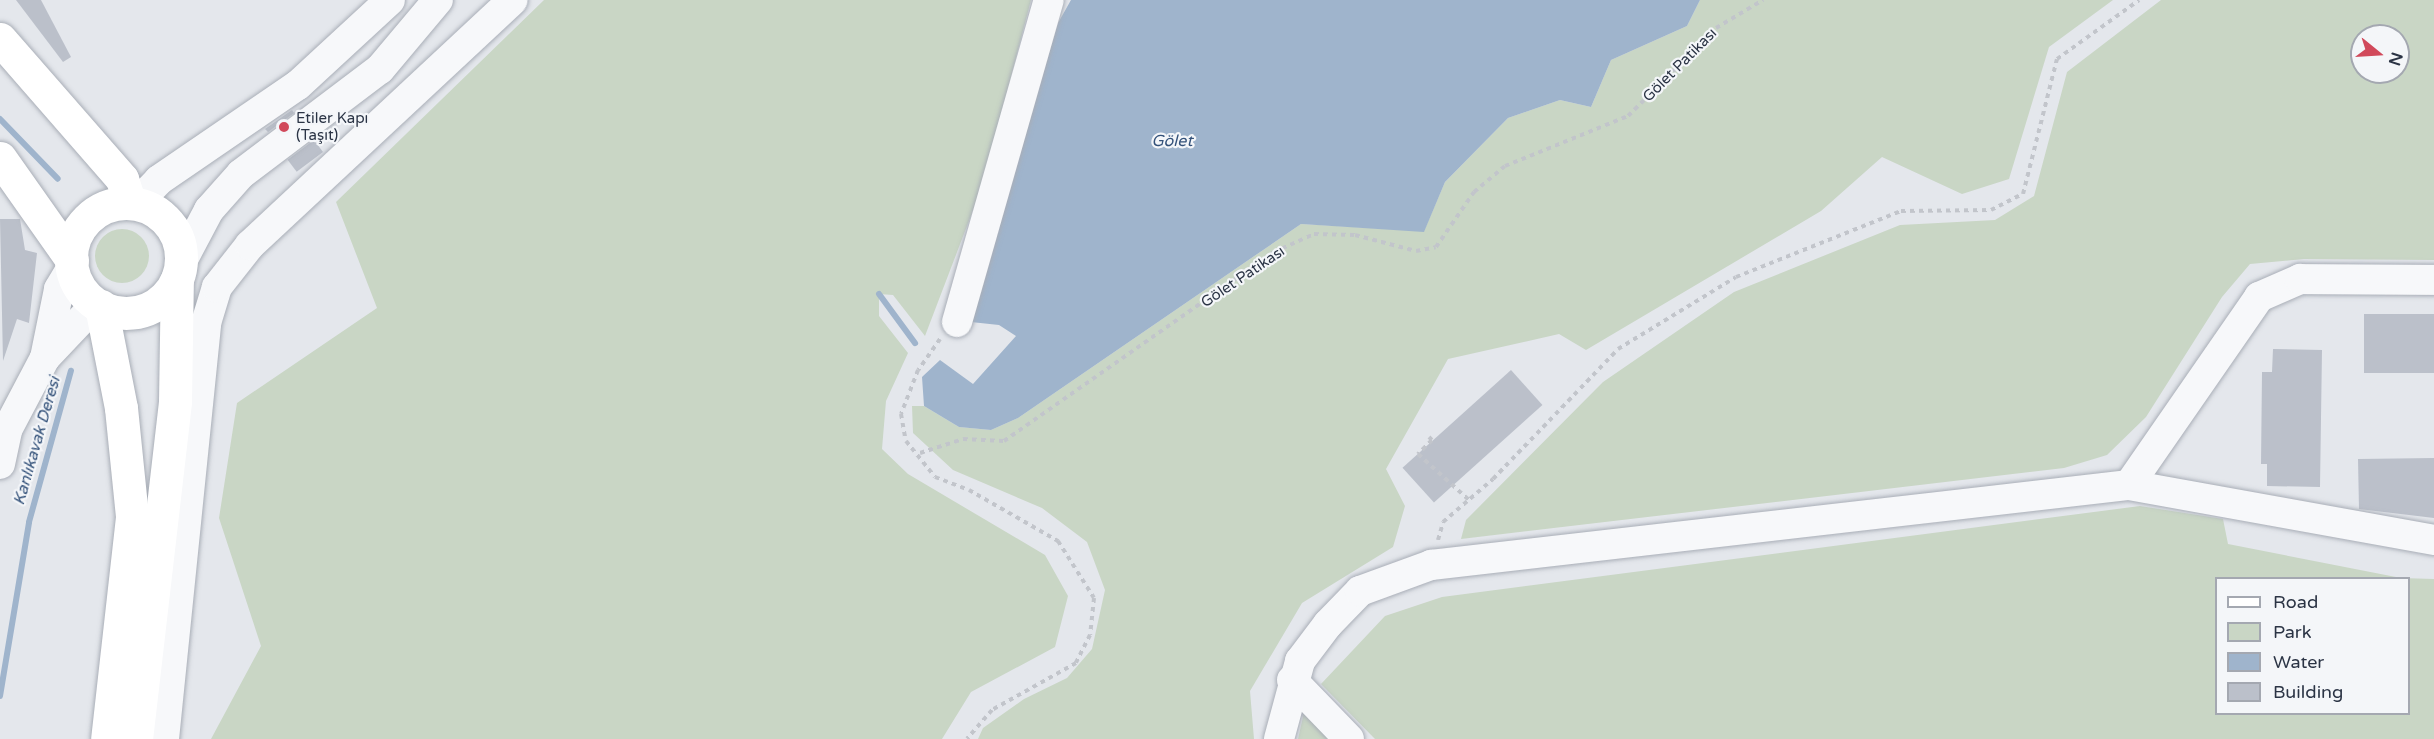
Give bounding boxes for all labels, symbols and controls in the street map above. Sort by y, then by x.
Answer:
street label: Gölet Patikası [1639,24,1721,106]
north arrow [2350,24,2410,84]
text: N [2384,50,2407,68]
place label: Etiler Kapı (Taşıt) [296,109,368,144]
marker: Etiler Kapı (Taşıt) [277,120,291,134]
water label: Gölet [1152,131,1192,151]
street label: Gölet Patikası [1198,242,1288,312]
water label: Kanlıkavak Deresi [10,375,64,507]
legend [2215,577,2410,715]
text: Road [2273,591,2318,613]
text: Park [2273,621,2311,643]
text: Water [2273,651,2324,673]
text: Building [2273,681,2343,703]

